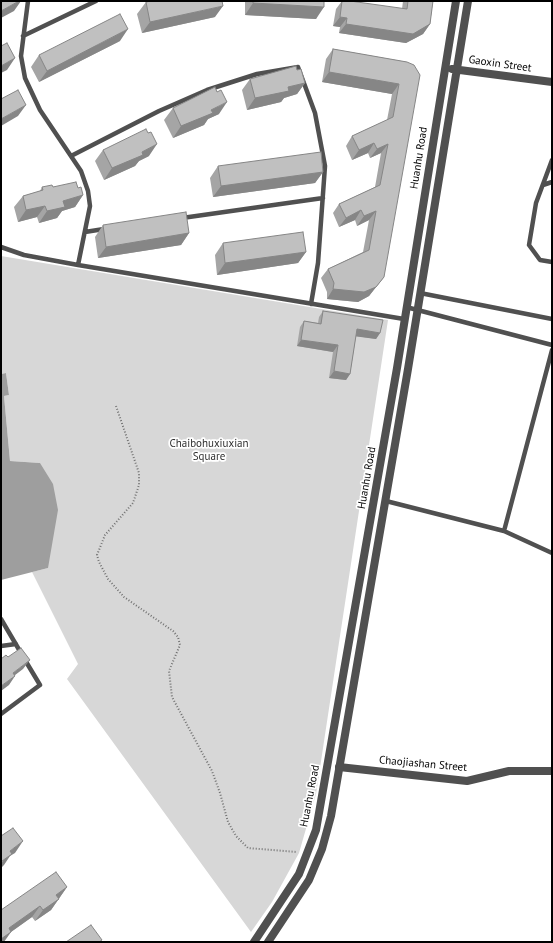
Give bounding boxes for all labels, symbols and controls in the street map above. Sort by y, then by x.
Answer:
street label: Gaoxin Street [468,53,532,75]
street label: Huanhu Road [408,126,430,190]
park label: Chaibohuxiuxian Square [169,437,249,463]
street label: Huanhu Road [355,446,379,510]
street label: Chaojiashan Street [379,754,467,774]
street label: Huanhu Road [298,764,322,828]

